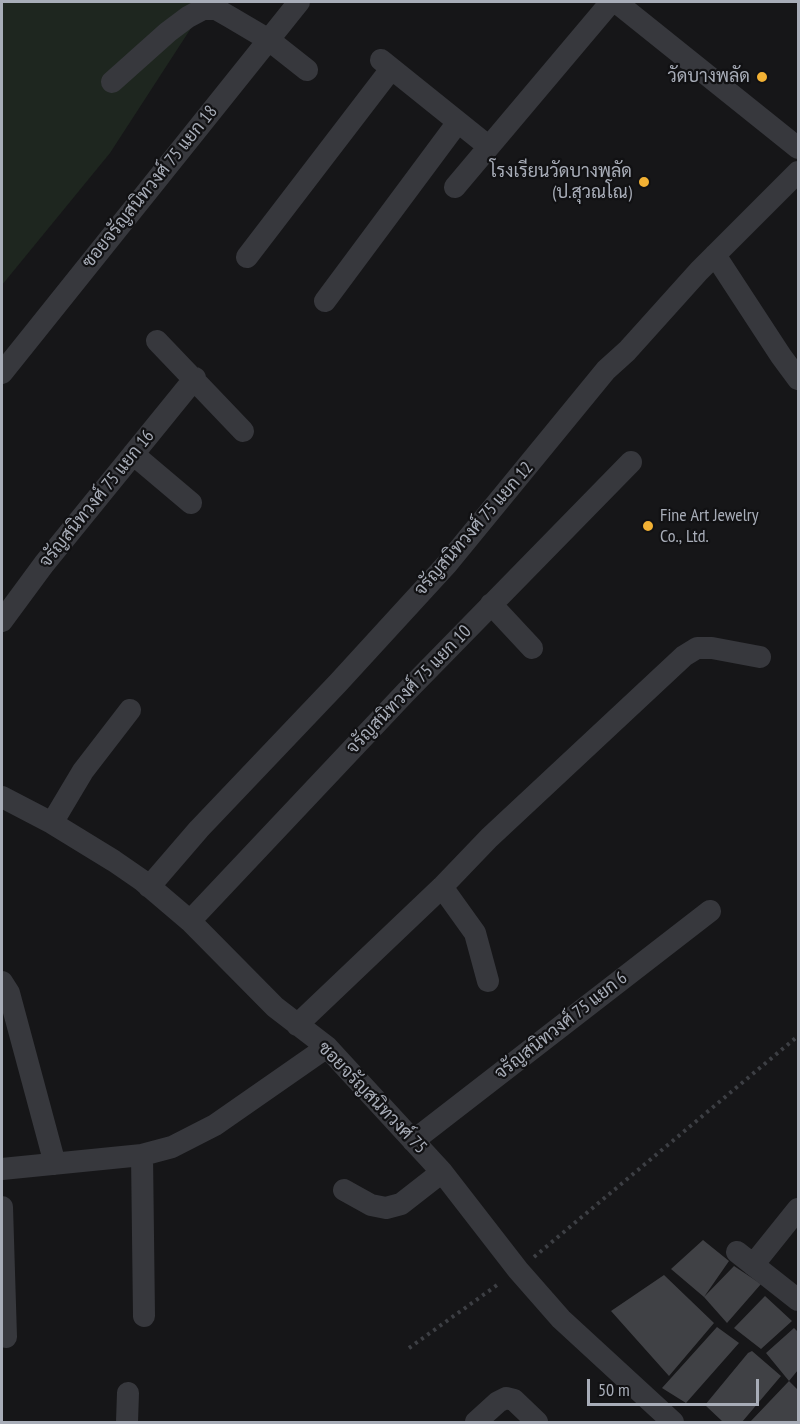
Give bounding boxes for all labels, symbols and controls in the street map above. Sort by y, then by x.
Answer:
place label: วัดบางพลัด [668,66,750,88]
marker: วัดบางพลัด [755,70,769,84]
street label: ซอยจรัญสนิทวงศ์ 75 แยก 18 [78,102,222,272]
place label: โรงเรียนวัดบางพลัด (ป.สุวณโณ) [490,161,632,204]
marker: โรงเรียนวัดบางพลัด (ป.สุวณโณ) [637,175,651,189]
street label: จรัญสนิทวงศ์ 75 แยก 16 [35,426,159,572]
street label: จรัญสนิทวงศ์ 75 แยก 12 [410,458,538,600]
place label: Fine Art Jewelry Co., Ltd. [660,505,759,548]
marker: Fine Art Jewelry Co., Ltd. [641,519,655,533]
street label: จรัญสนิทวงศ์ 75 แยก 10 [342,621,476,759]
street label: จรัญสนิทวงศ์ 75 แยก 6 [490,967,632,1085]
street label: ซอยจรัญสนิทวงศ์ 75 [313,1037,431,1159]
scale bar [590,1367,762,1405]
text: 50 m [598,1378,630,1401]

